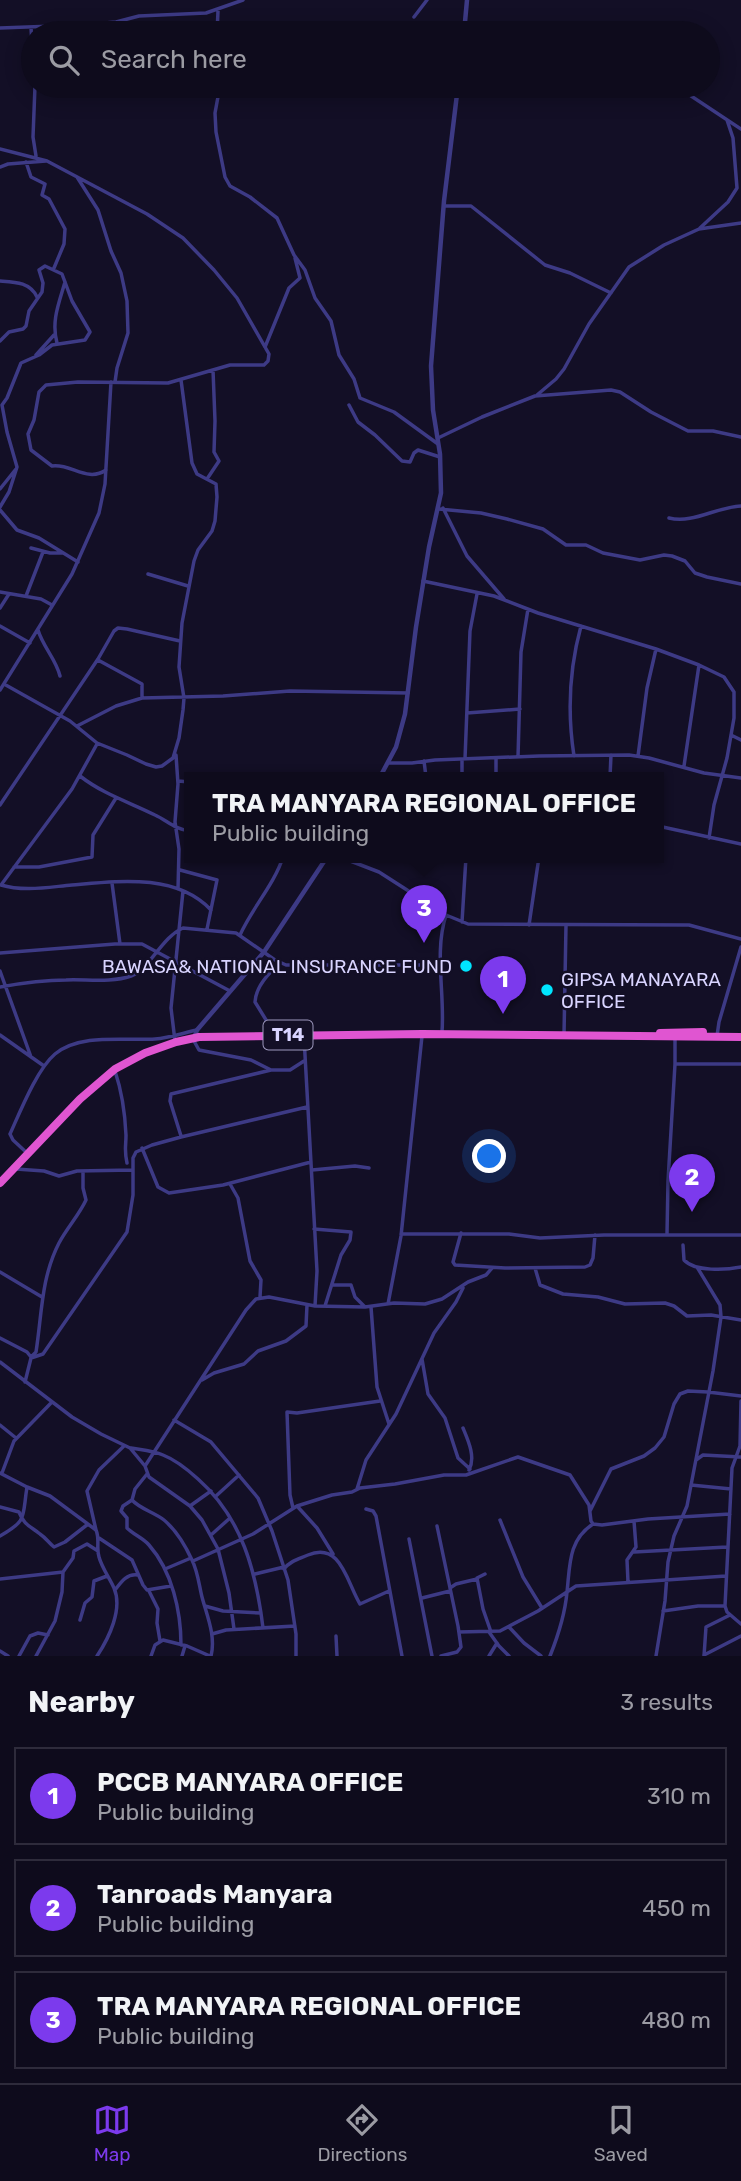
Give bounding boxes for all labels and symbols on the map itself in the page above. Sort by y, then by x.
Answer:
pin: 3 [401,885,447,943]
place label: BAWASA& NATIONAL INSURANCE FUND [102,955,452,978]
pin: 1 [480,956,526,1014]
marker: BAWASA& NATIONAL INSURANCE FUND [458,958,474,974]
place label: GIPSA MANAYARA OFFICE [561,968,721,1013]
marker: GIPSA MANAYARA OFFICE [539,982,555,998]
road number: T14 [264,1020,312,1050]
your location [472,1139,506,1173]
pin: 2 [669,1154,715,1212]

